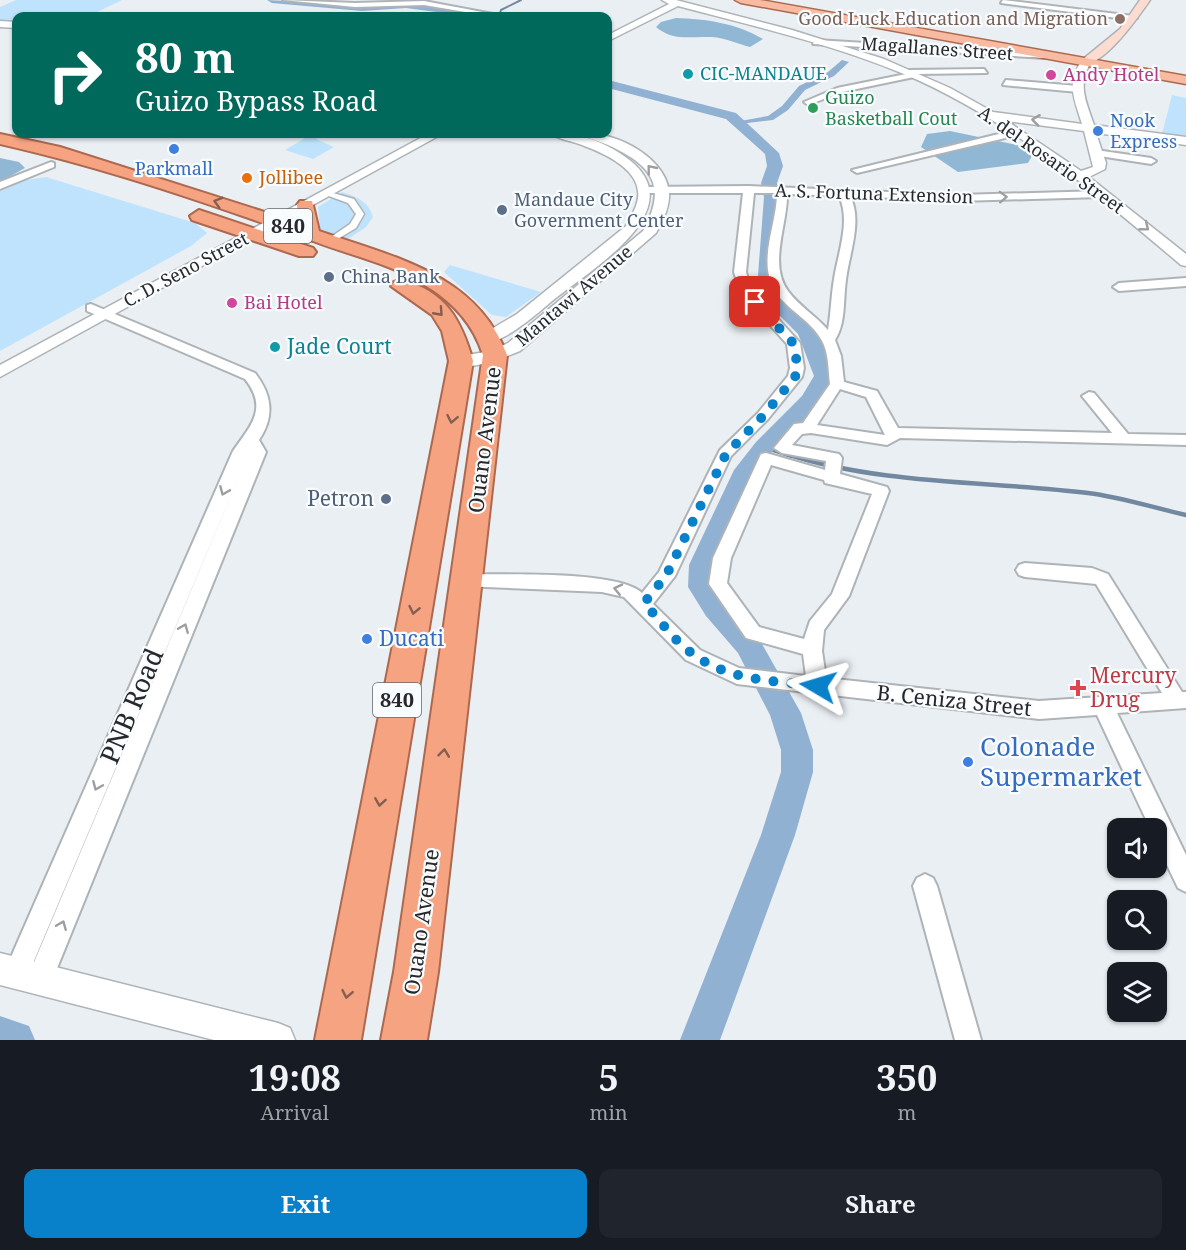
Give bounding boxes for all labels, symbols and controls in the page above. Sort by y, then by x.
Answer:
place label: Good Luck Education and Migration [798,6,1108,30]
marker: Good Luck Education and Migration [1113,12,1127,26]
text: 80 m [135,28,235,85]
street label: Magallanes Street [860,31,1014,65]
icon: right [36,36,114,114]
place label: CIC-MANDAUE [700,61,827,85]
place label: Andy Hotel [1063,62,1160,86]
marker: CIC-MANDAUE [681,67,695,81]
marker: Andy Hotel [1044,68,1058,82]
text: Guizo Bypass Road [135,82,377,119]
place label: Guizo Basketball Cout [825,85,957,130]
street label: A. del Rosario Street [974,100,1129,219]
marker: Guizo Basketball Cout [806,101,820,115]
place label: Nook Express [1110,108,1177,153]
one-way arrow [1031,114,1040,127]
marker: Nook Express [1091,124,1105,138]
marker: Parkmall [167,142,181,156]
place label: Parkmall [135,156,214,180]
one-way arrow [648,164,659,175]
place label: Jollibee [258,165,323,189]
marker: Jollibee [240,171,254,185]
street label: A. S. Fortuna Extension [774,178,974,208]
place label: Mandaue City Government Center [514,187,684,232]
one-way arrow [998,191,1007,203]
one-way arrow [213,197,223,209]
marker: Mandaue City Government Center [495,203,509,217]
road number: 840 [264,209,312,243]
one-way arrow [1138,220,1149,231]
street label: C. D. Seno Street [119,226,252,312]
street label: Mantawi Avenue [510,239,637,351]
place label: China Bank [341,264,440,288]
marker: China Bank [322,270,336,284]
pin [729,276,780,327]
icon: arrive [738,285,771,318]
place label: Bai Hotel [244,290,323,314]
marker: Bai Hotel [225,296,239,310]
one-way arrow [432,305,443,315]
place label: Jade Court [286,332,392,360]
marker: Jade Court [268,340,282,354]
street label: Ouano Avenue [461,365,507,514]
one-way arrow [446,413,459,423]
place label: Petron [307,484,374,512]
one-way arrow [219,485,231,496]
marker: Petron [379,492,393,506]
one-way arrow [614,583,624,596]
one-way arrow [409,605,422,615]
one-way arrow [177,623,189,634]
place label: Ducati [379,624,444,652]
marker: Ducati [360,632,374,646]
street label: PNB Road [91,642,171,769]
position arrow [786,654,850,718]
place label: Mercury Drug [1090,661,1176,713]
street label: B. Ceniza Street [875,678,1033,722]
marker: Mercury Drug [1071,681,1085,695]
road number: 840 [373,683,421,717]
place label: Colonade Supermarket [980,728,1142,794]
one-way arrow [437,749,450,758]
marker: Colonade Supermarket [961,755,975,769]
one-way arrow [92,780,104,791]
one-way arrow [375,797,387,807]
map controls [1107,818,1167,1022]
button: sound [1107,818,1167,878]
street label: Ouano Avenue [397,847,445,997]
button: search [1107,890,1167,950]
one-way arrow [55,920,67,931]
button: layers [1107,962,1167,1022]
one-way arrow [341,989,354,999]
text: 19:08 [249,1053,341,1102]
text: 5 [598,1053,619,1102]
text: 350 [876,1053,937,1102]
text: Arrival [261,1099,329,1126]
text: min [590,1099,628,1126]
text: m [897,1099,916,1126]
button: Exit [24,1169,587,1238]
button: Share [599,1169,1162,1238]

